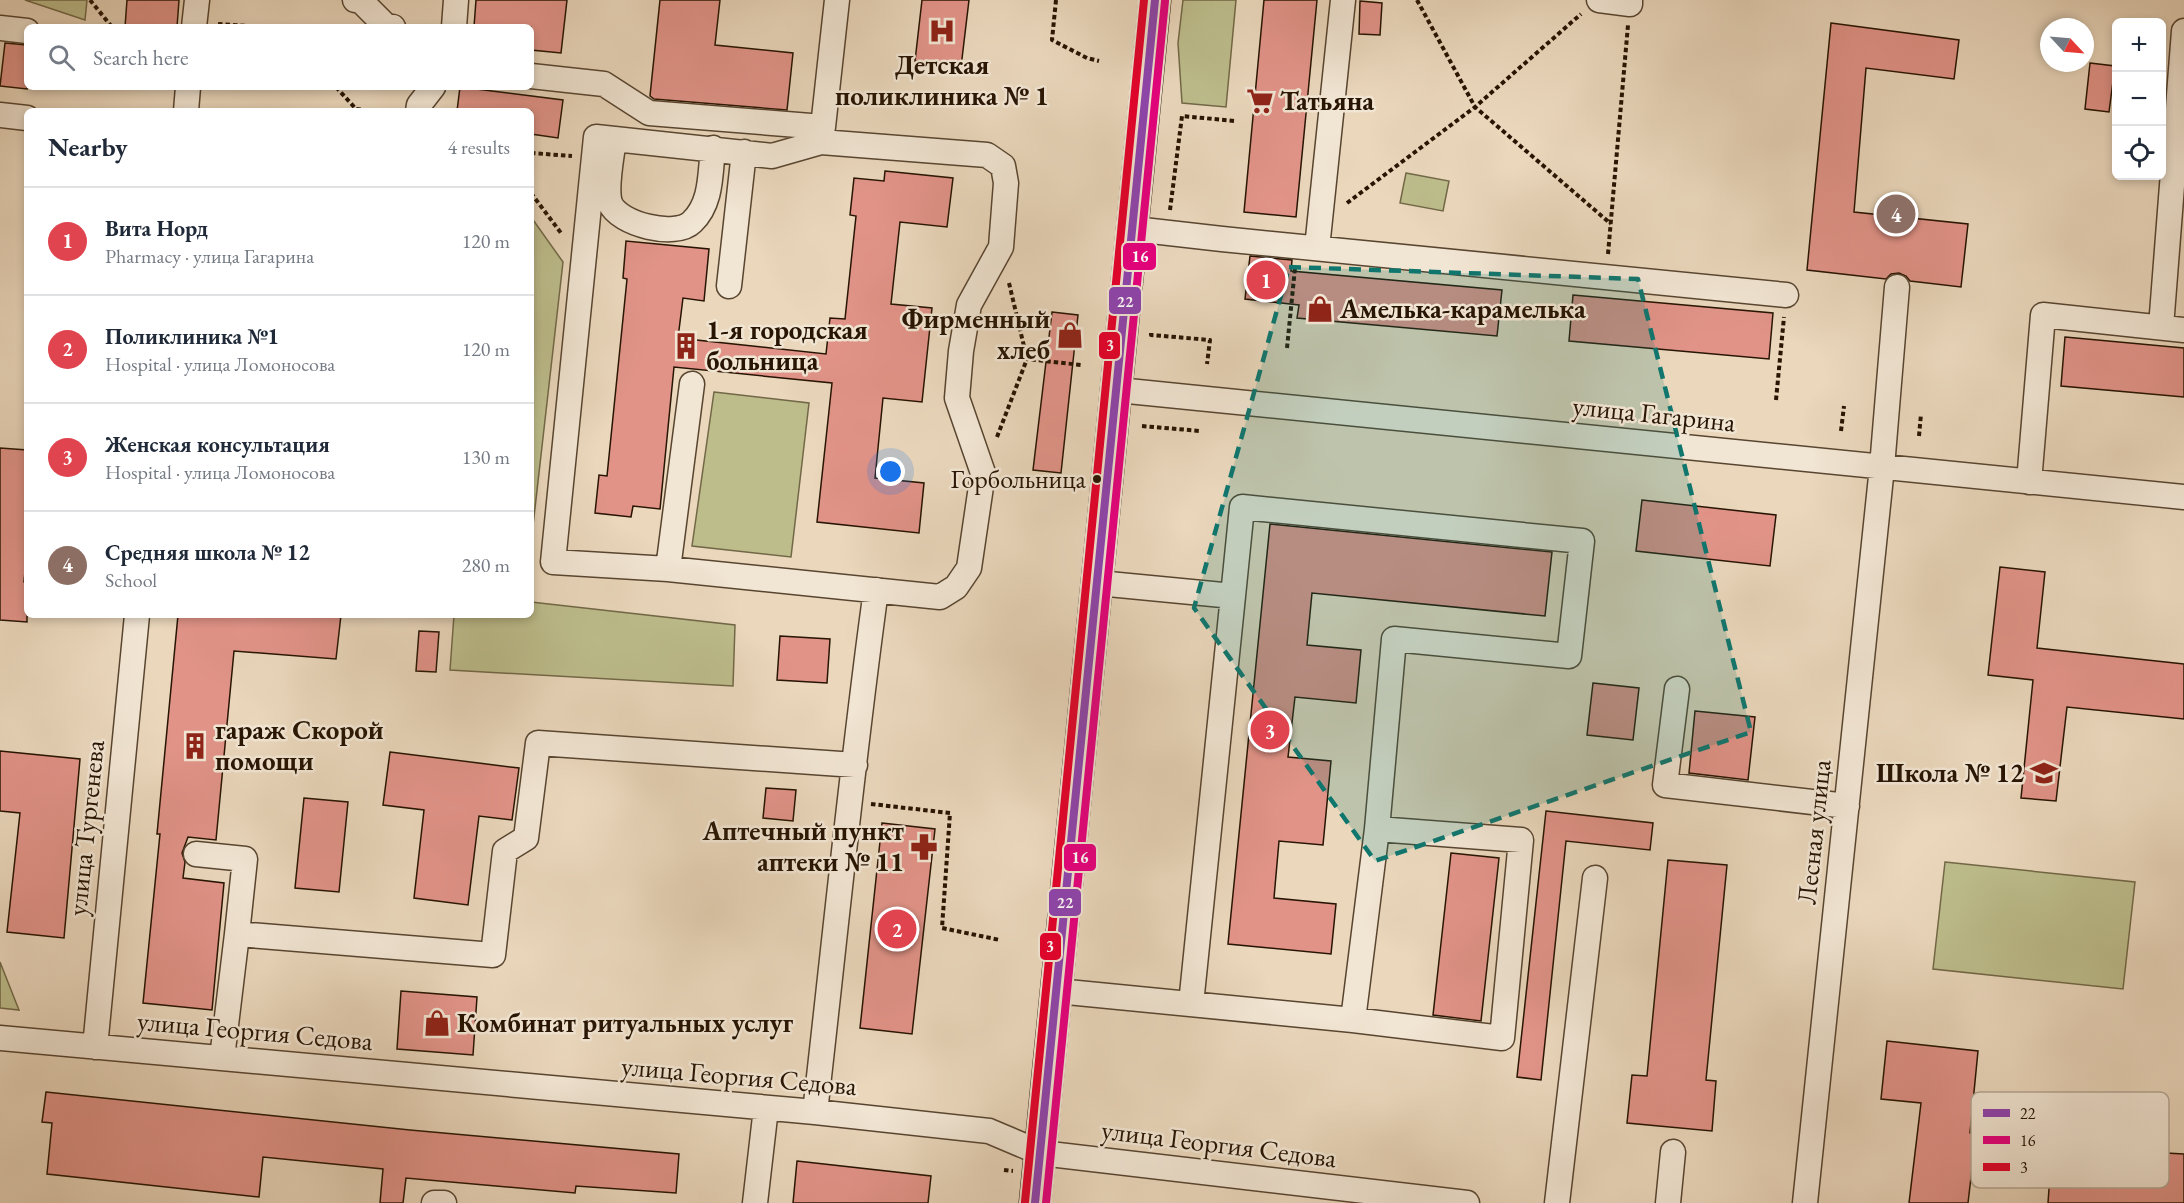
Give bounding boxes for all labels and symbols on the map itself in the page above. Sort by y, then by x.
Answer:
hospital icon: Детская поликлиника № 1 [927,16,957,46]
north arrow [2040,18,2094,72]
place label: Детская поликлиника № 1 [835,47,1049,113]
place label: Татьяна [1280,83,1374,118]
supermarket icon: Татьяна [1245,86,1275,116]
pin: 4 [1876,192,1916,236]
line badge: 16 [1122,242,1157,271]
text: 16 [1132,246,1149,267]
pin: 1 [1246,258,1286,302]
line badge: 22 [1108,286,1142,315]
text: 22 [1117,291,1134,312]
place label: Амелька-карамелька [1339,291,1586,326]
shop icon: Амелька-карамелька [1305,294,1335,324]
place label: Фирменный хлеб [902,301,1050,367]
place label: 1-я городская больница [706,312,868,378]
shop icon: Фирменный хлеб [1055,320,1085,350]
building icon: 1-я городская больница [671,331,701,361]
line badge: 3 [1098,331,1121,360]
text: 3 [1106,335,1114,356]
street label: улица Гагарина [1571,388,1737,439]
your location [876,457,905,486]
place label: Горбольница [950,462,1087,496]
marker: Горбольница [1091,473,1103,485]
pin: 3 [1250,708,1290,752]
place label: гараж Скорой помощи [215,712,384,778]
building icon: гараж Скорой помощи [180,731,210,761]
street label: улица Тургенева [59,738,112,918]
place label: Школа № 12 [1876,755,2024,790]
street label: Лесная улица [1788,758,1839,906]
school or university icon: Школа № 12 [2029,758,2059,788]
place label: Аптечный пункт аптеки № 11 [701,813,904,879]
pharmacy icon: Аптечный пункт аптеки № 11 [909,832,939,862]
line badge: 16 [1063,843,1097,872]
text: 16 [1072,847,1089,868]
line badge: 22 [1048,888,1082,917]
text: 22 [1057,892,1074,913]
pin: 2 [878,906,916,952]
line badge: 3 [1039,932,1062,961]
text: 3 [1046,936,1054,957]
street label: улица Георгия Седова [136,1003,375,1058]
place label: Комбинат ритуальных услуг [457,1005,794,1040]
shop icon: Комбинат ритуальных услуг [422,1008,452,1038]
street label: улица Георгия Седова [620,1048,859,1103]
legend [1971,1092,2169,1188]
text: 22 [2020,1103,2036,1124]
street label: улица Георгия Седова [1100,1112,1339,1175]
text: 16 [2020,1130,2036,1151]
text: 3 [2020,1157,2028,1178]

